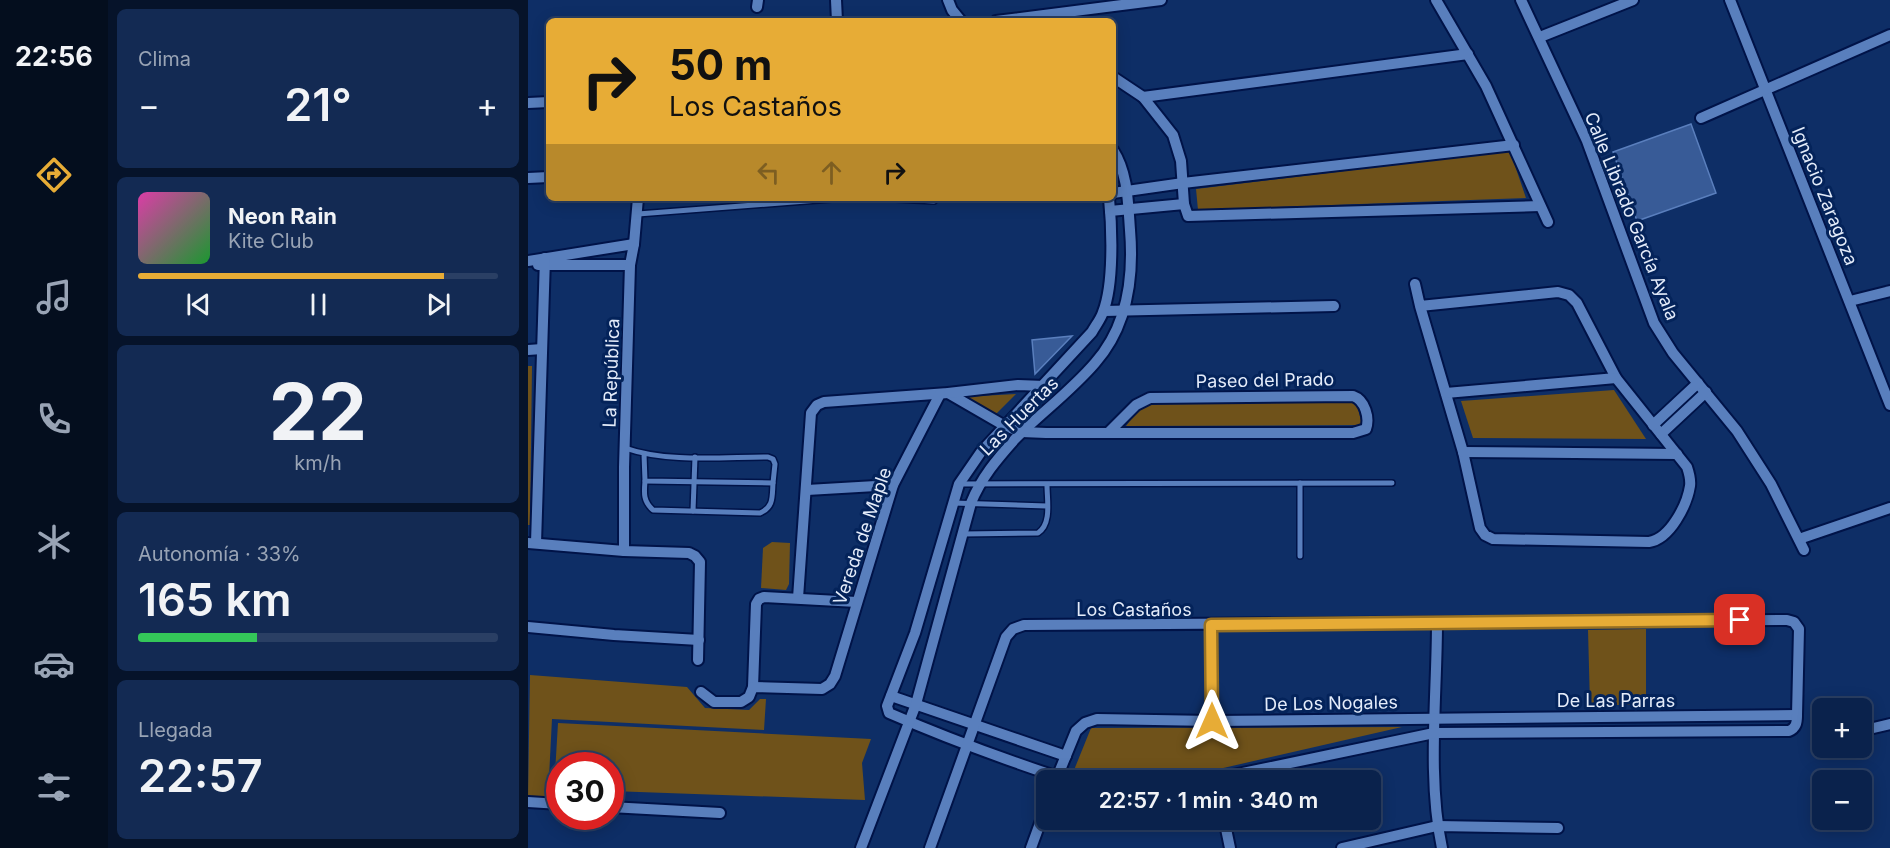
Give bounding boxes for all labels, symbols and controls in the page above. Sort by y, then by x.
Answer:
text: 50 m [669,39,772,90]
text: 22:56 [15,40,93,73]
icon: right [570,42,648,120]
text: Clima [138,47,191,71]
text: 21° [284,77,352,132]
text: − [138,85,160,125]
text: + [476,85,498,125]
text: Los Castaños [669,90,842,123]
street label: Calle Librado García Ayala [1581,109,1683,323]
street label: Ignacio Zaragoza [1788,124,1862,268]
icon: directions [33,154,75,196]
icon: left [752,156,785,189]
icon: ahead [815,156,848,189]
icon: right [878,156,911,189]
text: Neon Rain [228,203,337,229]
text: Kite Club [228,229,314,253]
icon: music [33,276,75,318]
icon: previous [182,288,215,321]
icon: pause [302,288,335,321]
icon: next [422,288,455,321]
street label: La República [599,318,623,428]
text: 22 [269,364,367,459]
street label: Paseo del Prado [1196,368,1334,392]
street label: Las Huertas [976,373,1062,459]
icon: phone [33,398,75,440]
text: km/h [294,451,342,475]
street label: Vereda de Maple [829,465,895,607]
icon: climate [33,521,75,563]
text: Autonomía · 33% [138,542,301,566]
text: 165 km [138,572,292,627]
pin [1714,594,1765,645]
street label: Los Castaños [1076,599,1192,620]
icon: arrive [1723,603,1756,636]
icon: car [33,643,75,685]
position arrow [1180,689,1244,753]
street label: De Las Parras [1557,690,1675,711]
street label: De Los Nogales [1264,691,1398,715]
map controls [1812,698,1872,830]
button: + [1812,698,1872,758]
text: Llegada [138,718,213,742]
text: 22:57 [138,748,263,803]
speed limit sign: 30 [546,752,624,830]
icon: filters [33,766,75,808]
button: − [1812,770,1872,830]
text: 22:57 · 1 min · 340 m [1099,787,1318,813]

